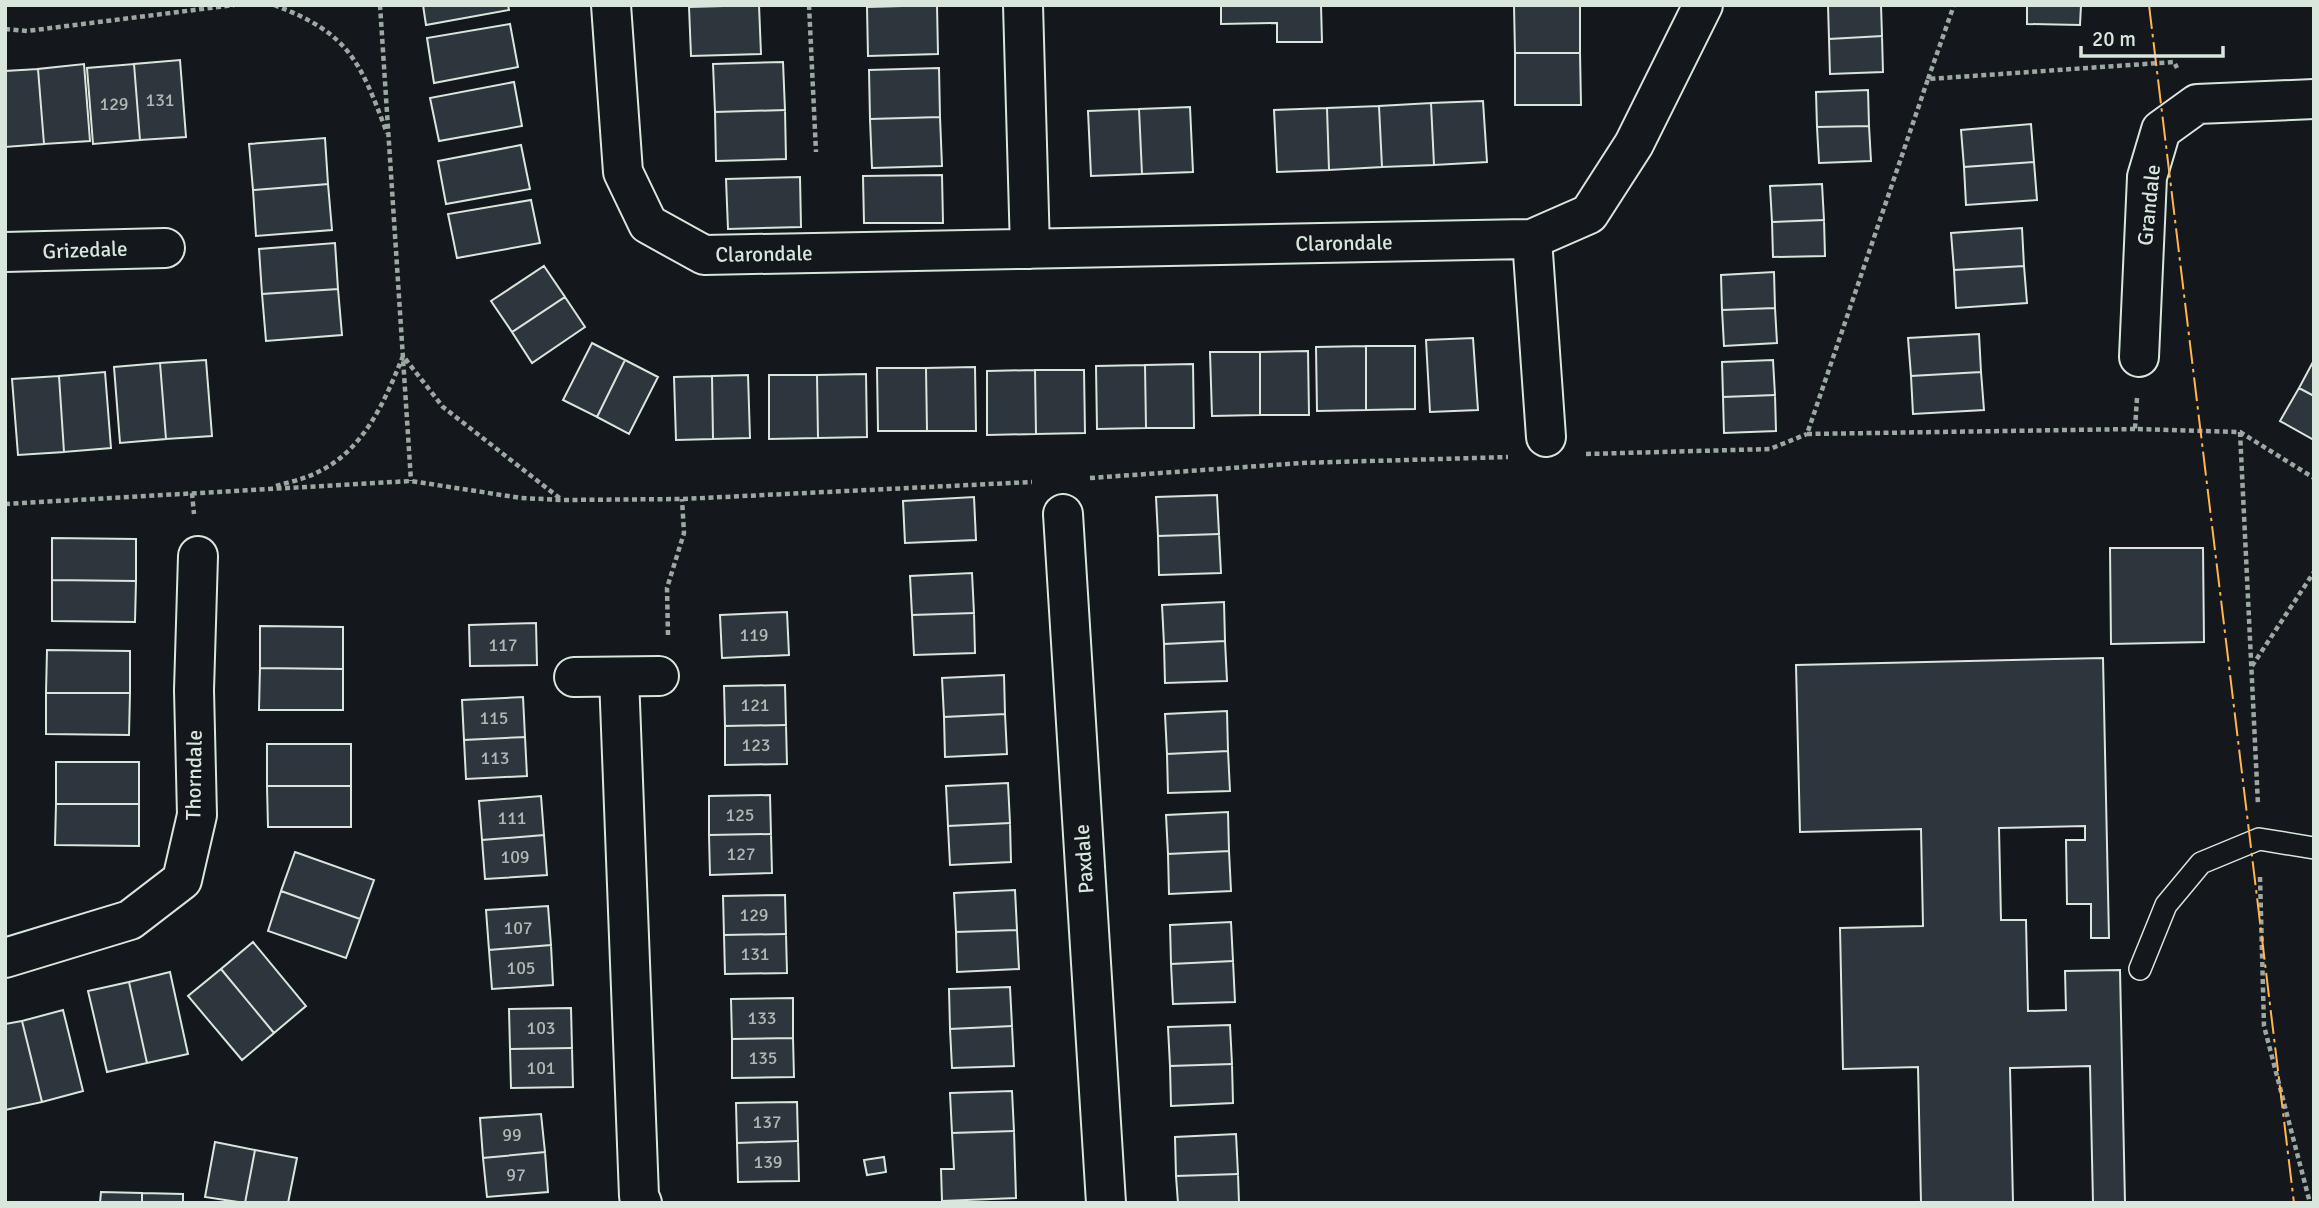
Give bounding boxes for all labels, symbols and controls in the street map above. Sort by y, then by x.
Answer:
scale bar [2081,14,2223,58]
text: 20 m [2092,26,2136,52]
house number: 131 [145,89,175,111]
house number: 129 [99,93,129,115]
street label: Grandale [2132,163,2166,247]
street label: Clarondale [1295,229,1393,257]
street label: Grizedale [42,236,128,264]
street label: Clarondale [715,240,813,268]
house number: 119 [739,624,769,646]
house number: 117 [488,634,518,656]
house number: 121 [740,694,770,716]
house number: 115 [479,707,509,729]
street label: Thorndale [180,730,208,820]
house number: 123 [741,734,771,756]
house number: 113 [480,747,510,769]
house number: 125 [725,804,755,826]
house number: 111 [497,807,527,829]
street label: Paxdale [1069,823,1099,895]
house number: 127 [726,843,756,865]
house number: 109 [500,846,530,868]
house number: 129 [739,904,769,926]
house number: 107 [503,917,533,939]
house number: 131 [740,943,770,965]
house number: 105 [506,957,536,979]
house number: 133 [747,1007,777,1029]
house number: 103 [526,1017,556,1039]
house number: 135 [748,1047,778,1069]
house number: 101 [526,1057,556,1079]
house number: 137 [752,1111,782,1133]
house number: 99 [502,1124,522,1146]
house number: 139 [753,1151,783,1173]
house number: 97 [506,1164,526,1186]

